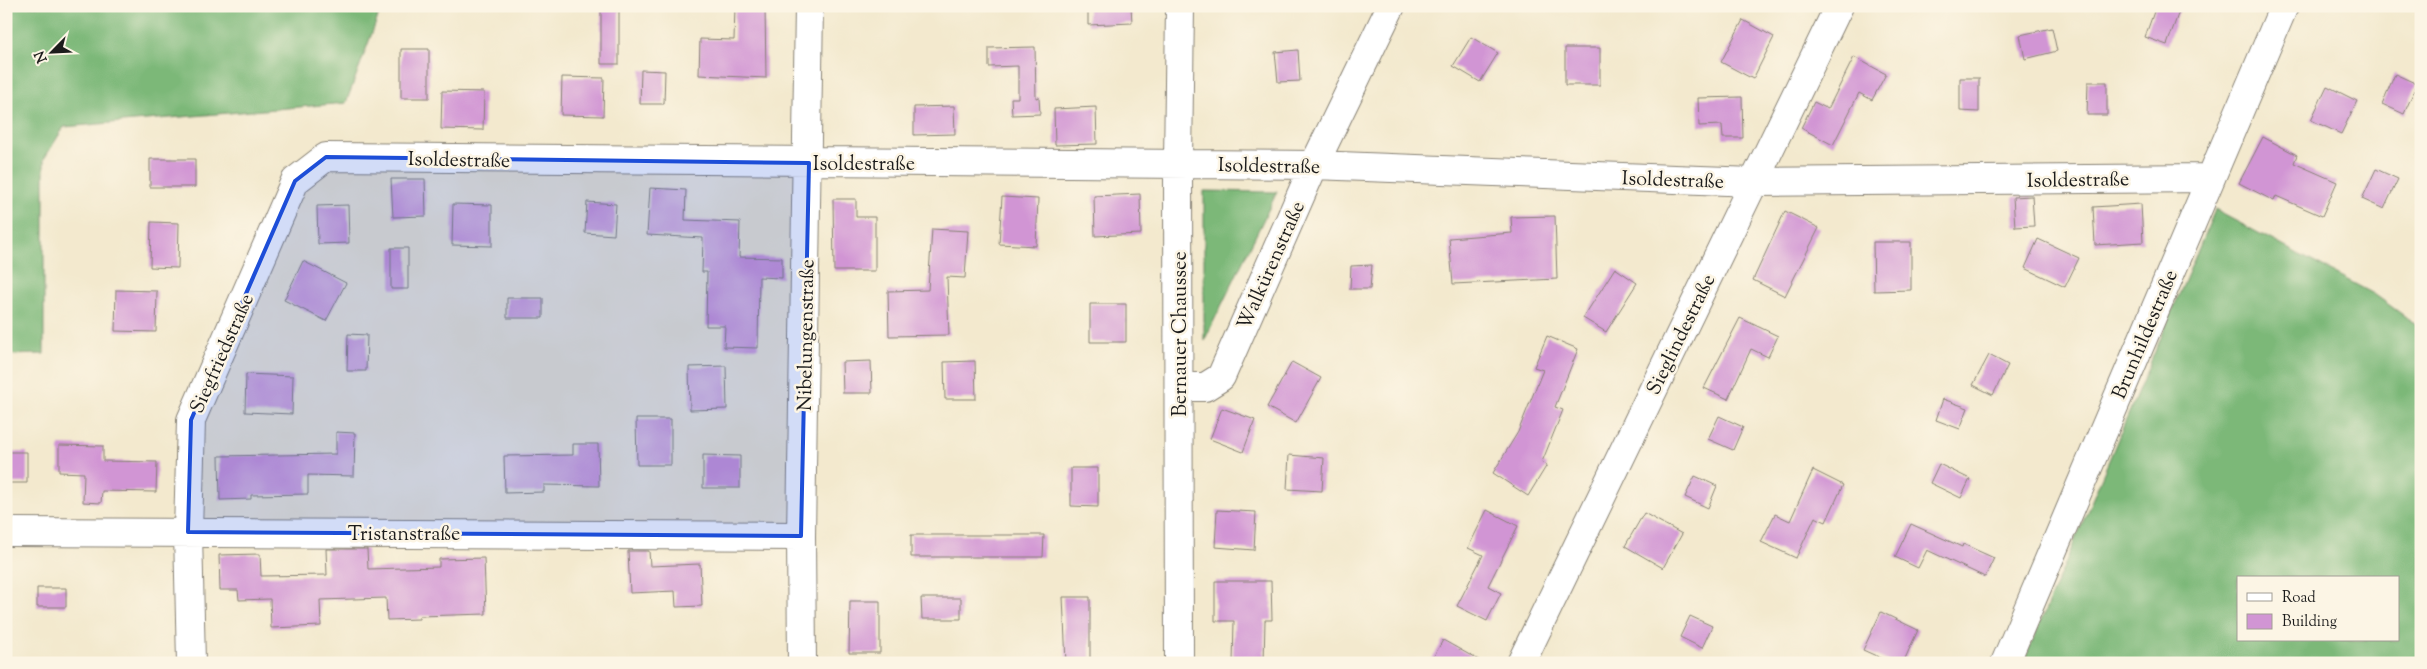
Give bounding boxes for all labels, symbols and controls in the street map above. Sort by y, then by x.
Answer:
north arrow [28,28,78,78]
text: N [31,47,53,66]
street label: Isoldestraße [408,146,510,177]
street label: Isoldestraße [813,151,915,180]
street label: Isoldestraße [1218,152,1320,183]
street label: Isoldestraße [1621,165,1725,198]
street label: Isoldestraße [2027,166,2129,197]
street label: Walkürenstraße [1231,197,1314,335]
street label: Bernauer Chaussee [1167,251,1196,417]
street label: Nibelungenstraße [792,259,823,411]
street label: Brunhildestraße [2106,266,2187,404]
street label: Sieglindestraße [1640,270,1724,400]
street label: Siegfriedstraße [184,289,263,419]
street label: Tristanstraße [348,521,460,550]
legend [2237,576,2400,642]
text: Road [2282,588,2316,609]
text: Building [2282,612,2337,633]

